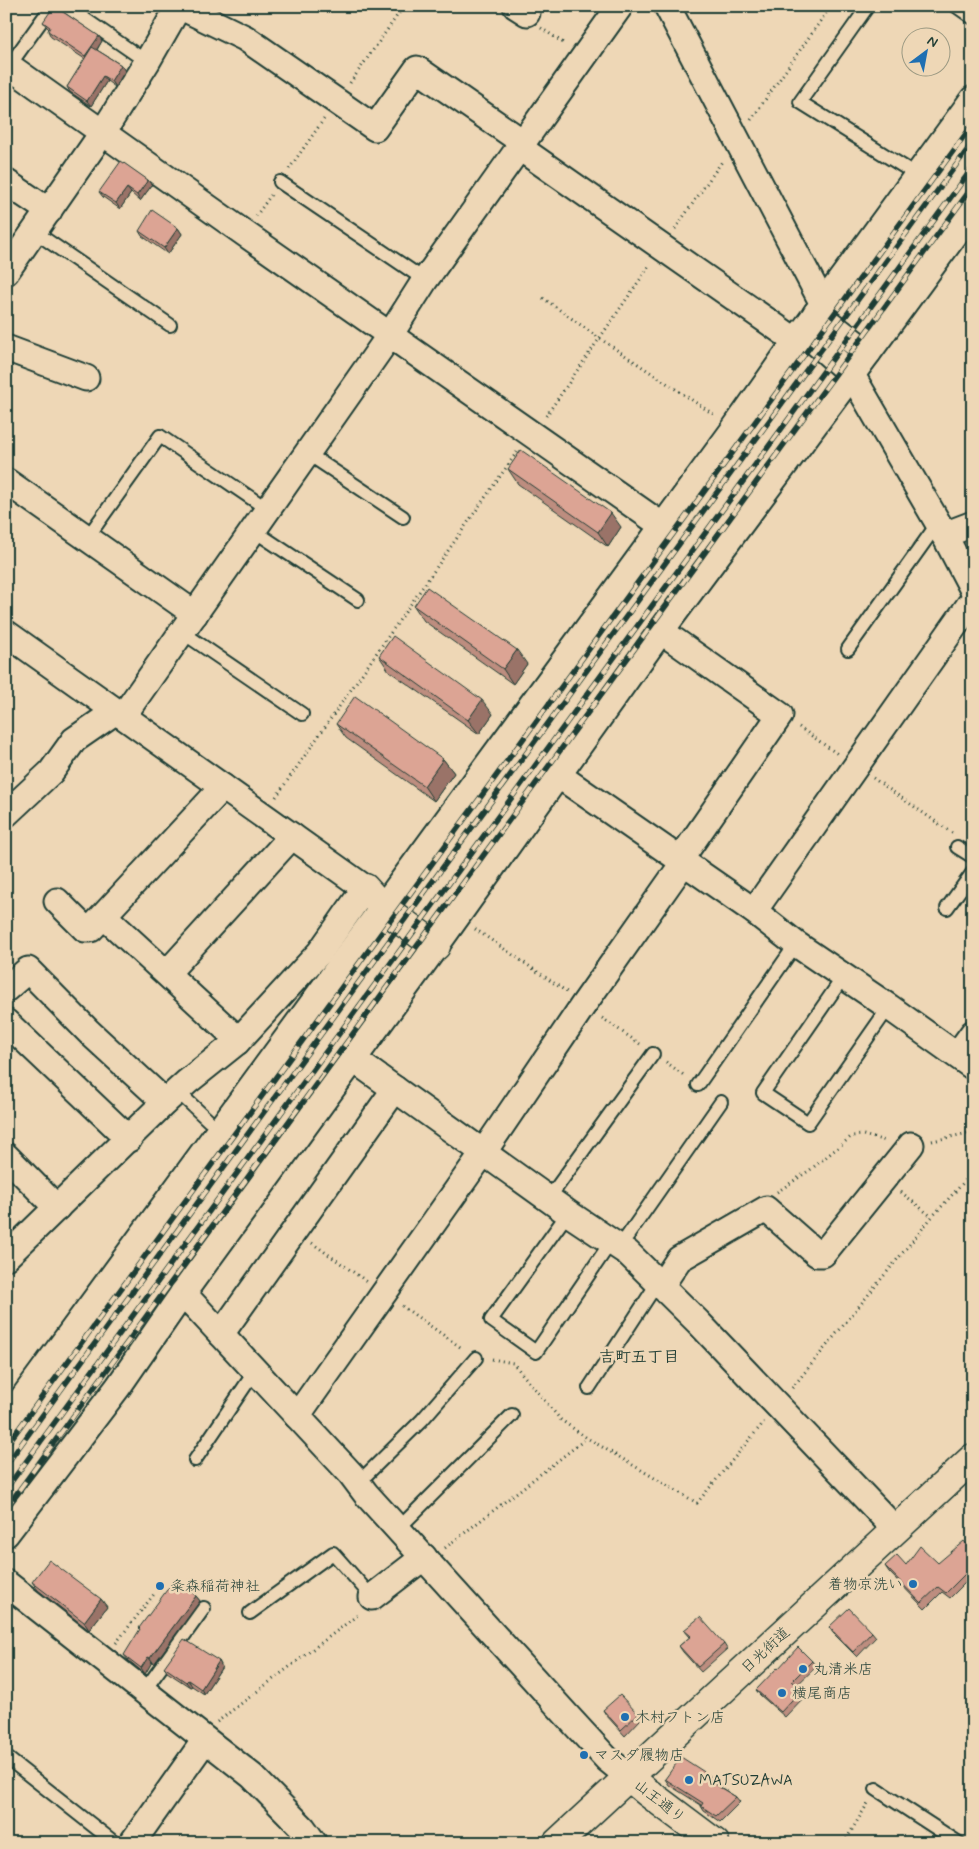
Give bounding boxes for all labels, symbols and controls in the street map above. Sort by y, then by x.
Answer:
north arrow [902,28,952,78]
text: N [924,32,941,52]
district label: 吉町五丁目 [599,1347,679,1368]
place label: 着物京洗い [828,1575,903,1595]
place label: 粂森稲荷神社 [170,1577,260,1597]
marker: 着物京洗い [907,1578,919,1590]
marker: 粂森稲荷神社 [154,1580,166,1592]
street label: 日光街道 [737,1623,794,1679]
place label: 丸清米店 [813,1660,873,1680]
marker: 丸清米店 [797,1663,809,1675]
place label: 横尾商店 [792,1684,852,1704]
marker: 横尾商店 [776,1687,788,1699]
place label: 木村フトン店 [635,1708,725,1728]
marker: 木村フトン店 [619,1711,631,1723]
place label: マスダ履物店 [594,1746,684,1766]
marker: マスダ履物店 [578,1749,590,1761]
place label: MATSUZAWA [699,1771,793,1791]
marker: MATSUZAWA [683,1774,695,1786]
street label: 山王通り [630,1775,689,1828]

